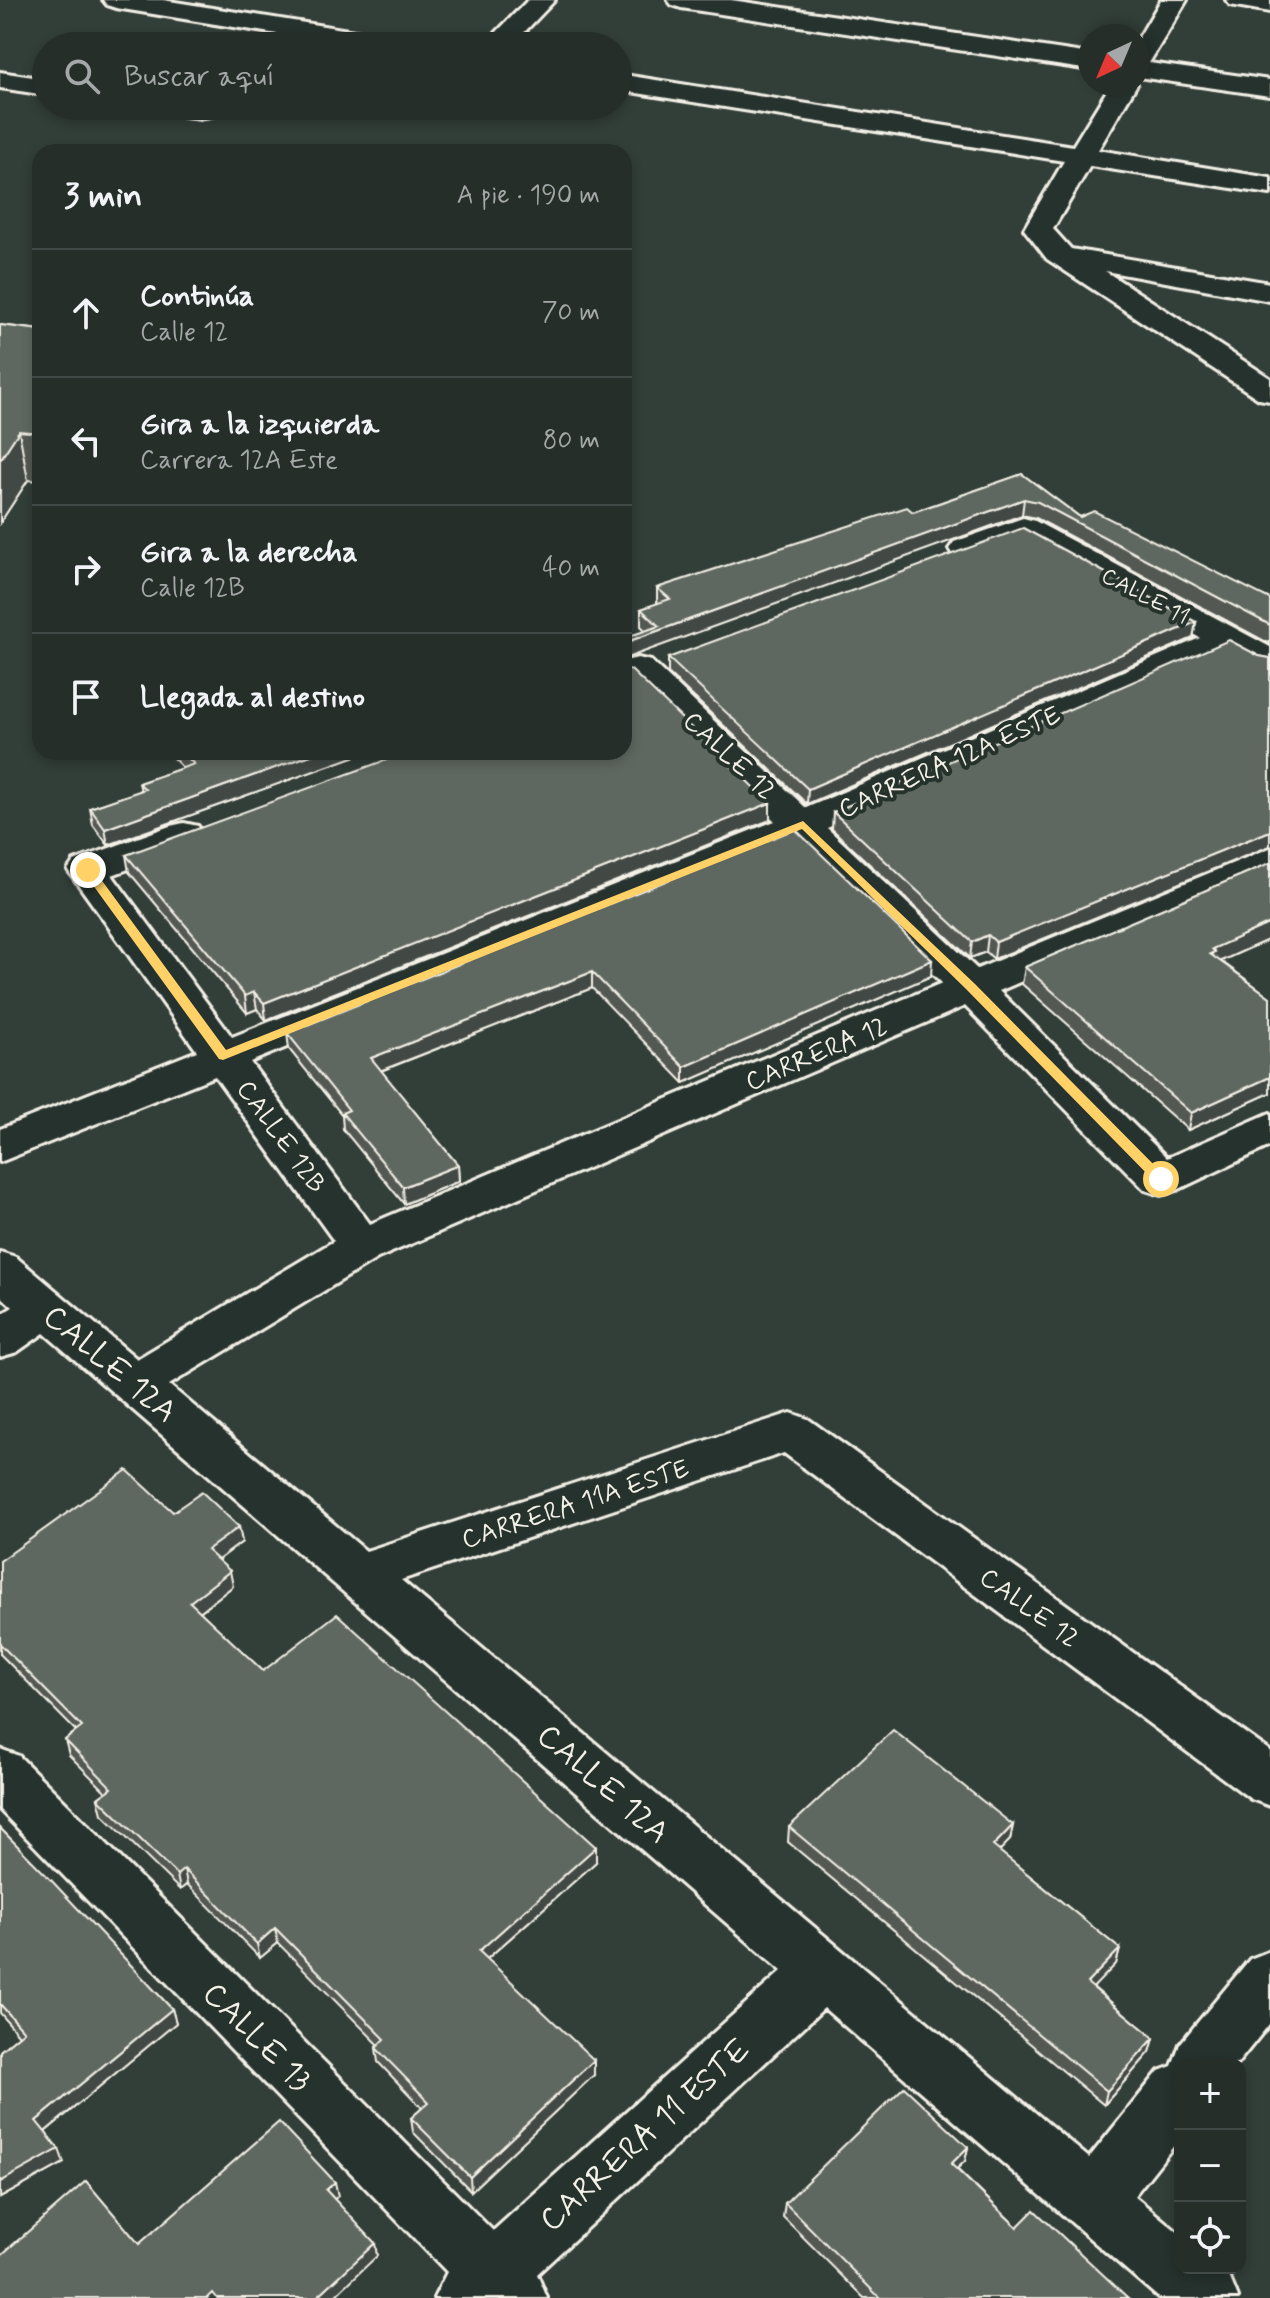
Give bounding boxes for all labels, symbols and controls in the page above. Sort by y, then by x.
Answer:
north arrow [1078,24,1150,96]
search box [32,32,632,120]
icon: search [60,54,104,98]
text: Buscar aquí [124,57,275,96]
text: 3 min [64,174,142,219]
text: A pie · 190 m [457,179,600,213]
text: Continúa [140,277,254,316]
icon: ahead [64,291,108,335]
text: 70 m [542,296,600,330]
text: Calle 12 [140,316,228,350]
text: Gira a la izquierda [140,405,379,444]
icon: left [64,419,108,463]
text: 80 m [543,424,600,458]
text: Carrera 12A Este [140,444,338,478]
text: Gira a la derecha [140,533,358,572]
icon: right [64,547,108,591]
text: 40 m [542,552,600,586]
street label: CALLE 11 [1096,562,1194,632]
text: Calle 12B [140,572,245,606]
icon: arrive [64,675,108,719]
text: Llegada al destino [140,678,365,717]
street label: CARRERA 12A ESTE [833,699,1066,827]
street label: CALLE 12 [675,705,782,808]
route end [70,852,106,888]
street label: CARRERA 12 [741,1010,893,1100]
street label: CALLE 12B [228,1074,333,1200]
route start [1143,1161,1179,1197]
street label: CALLE 12A [34,1296,186,1433]
street label: CARRERA 11A ESTE [458,1452,694,1558]
street label: CALLE 12 [972,1561,1085,1656]
street label: CALLE 12A [527,1715,678,1854]
street label: CALLE 13 [193,1974,320,2101]
street label: CARRERA 11 ESTE [531,2030,760,2241]
map controls [1174,2058,1246,2274]
button: + [1174,2058,1246,2130]
button: − [1174,2130,1246,2202]
button: locate [1174,2202,1246,2274]

